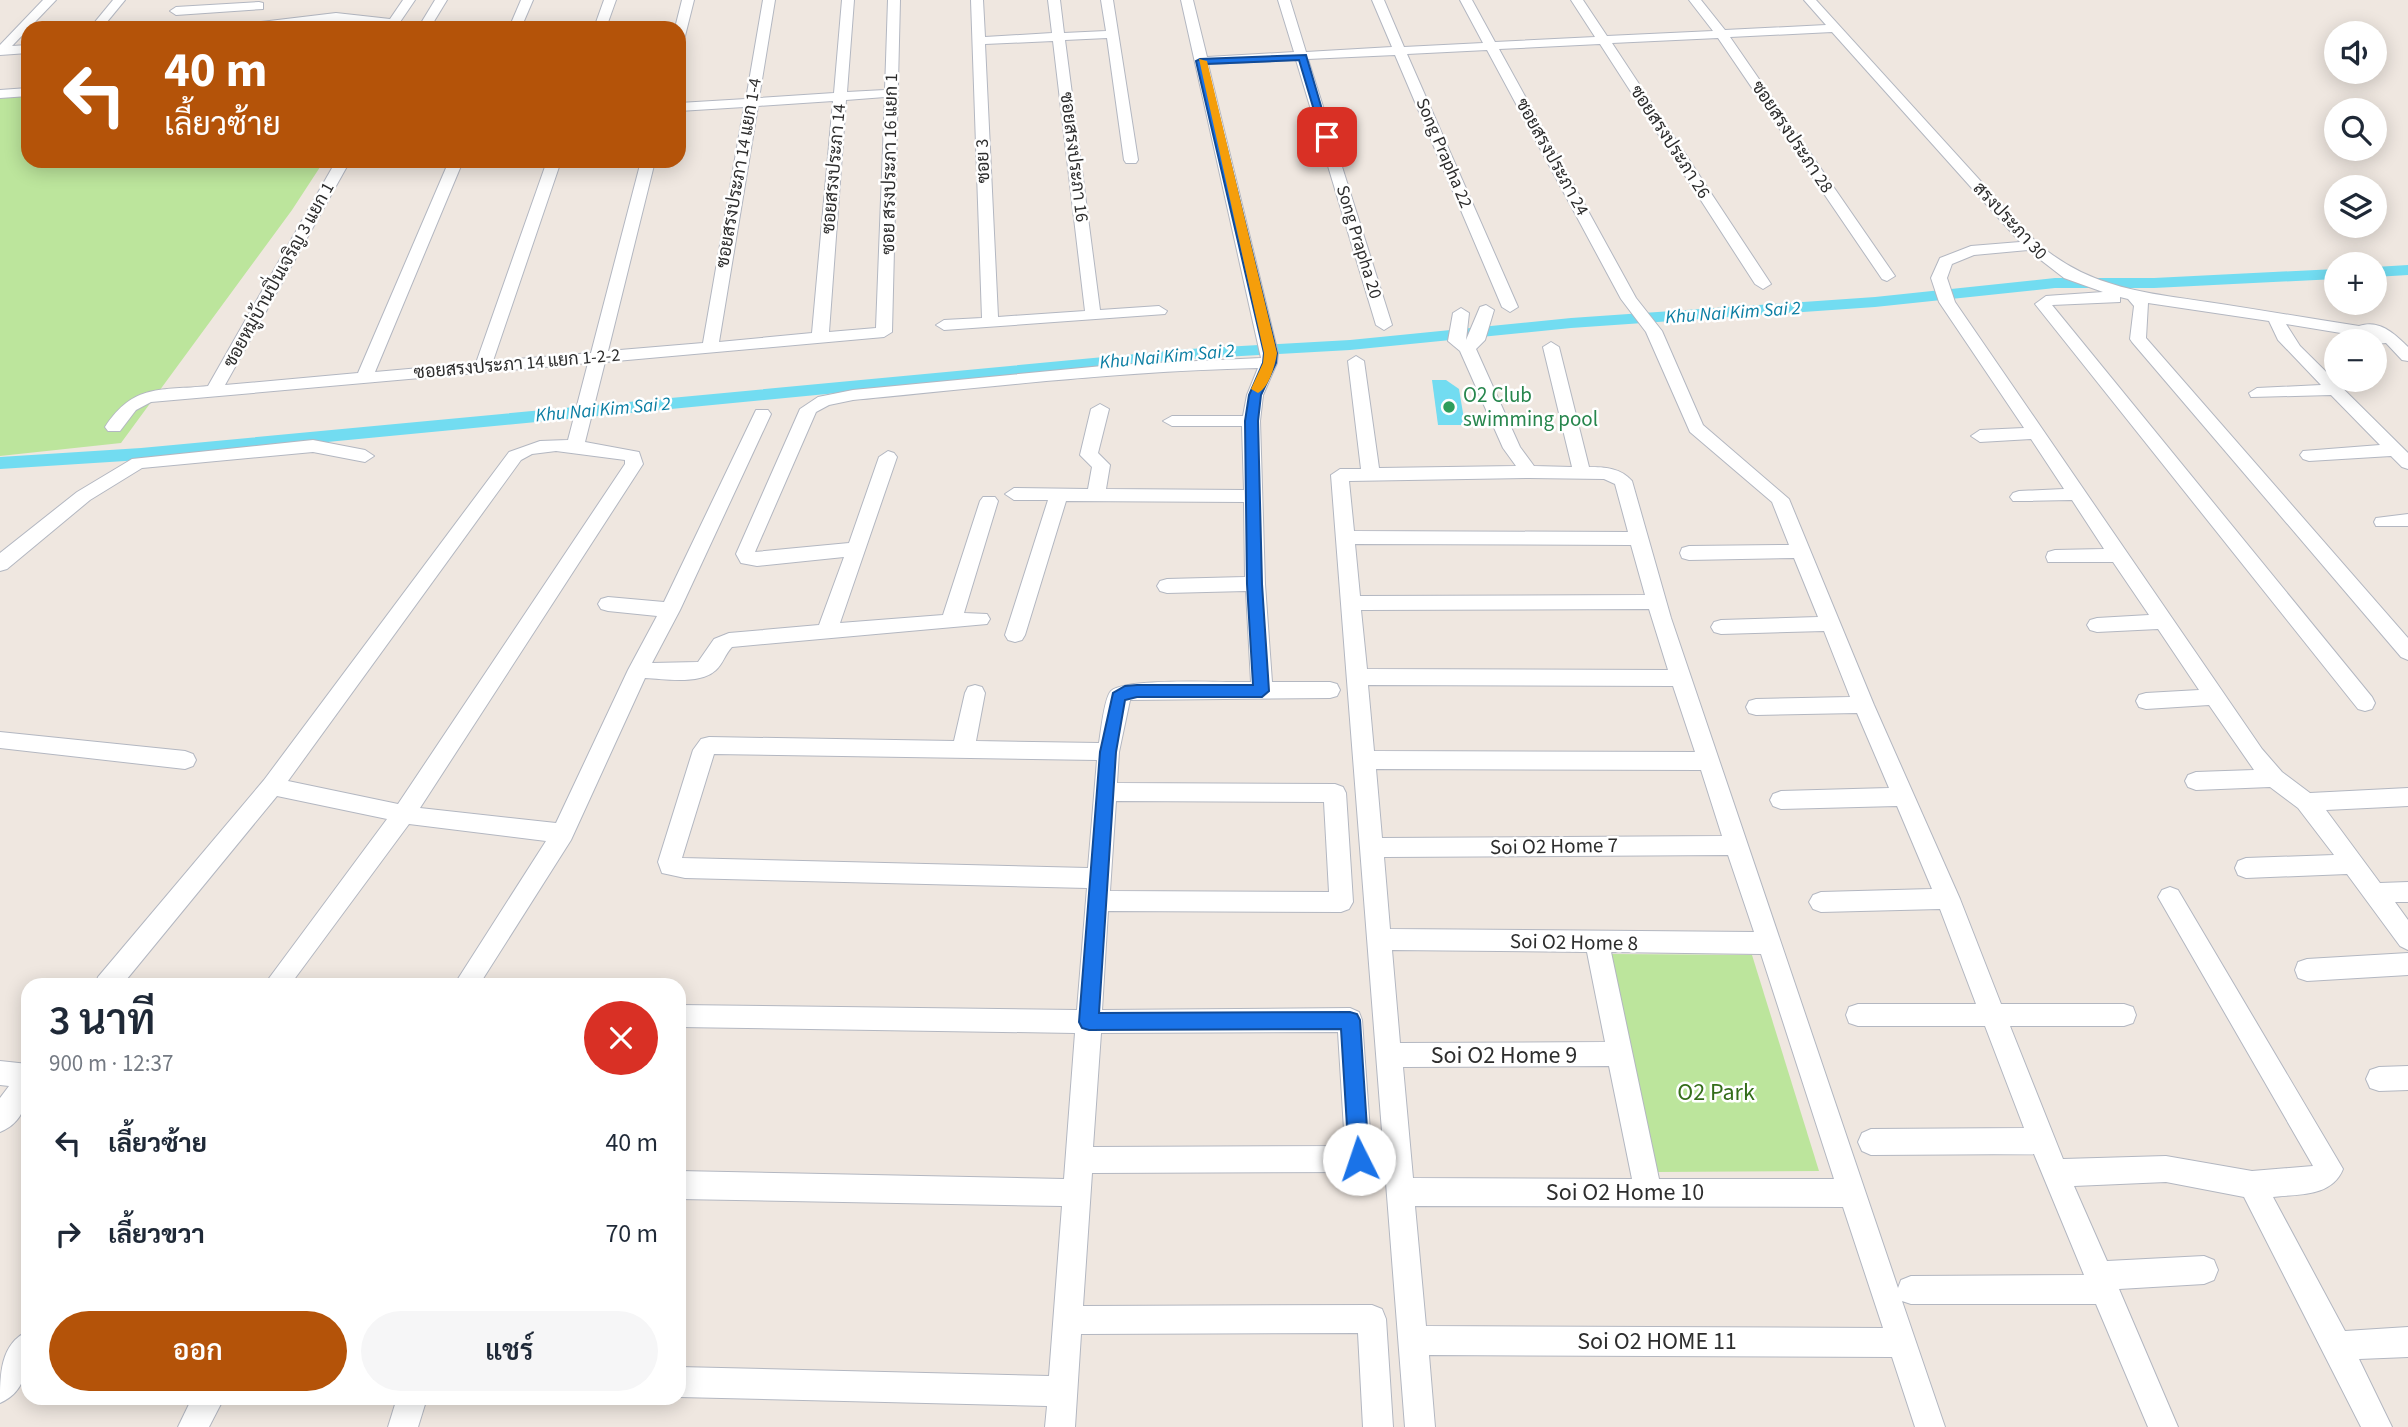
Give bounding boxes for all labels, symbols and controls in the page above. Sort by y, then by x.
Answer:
map controls [2324,21,2387,392]
button: sound [2324,21,2387,84]
text: 40 m [164,36,268,106]
icon: left [49,49,140,140]
street label: ซอย สรงประภา 16 แยก 1 [876,73,904,255]
street label: ซอยสรงประภา 14 แยก 1-4 [710,76,768,270]
street label: ซอยสรงประภา 28 [1745,76,1839,198]
street label: ซอยสรงประภา 26 [1624,80,1716,204]
street label: ซอยสรงประภา 16 [1054,91,1094,223]
street label: Song Prapha 22 [1410,94,1478,212]
street label: ซอยสรงประภา 24 [1509,94,1595,220]
button: search [2324,98,2387,161]
text: เลี้ยวซ้าย [164,102,281,148]
street label: ซอยสรงประภา 14 [816,103,852,235]
pin [1297,107,1357,167]
icon: arrive [1308,118,1346,156]
street label: ซอย 3 [970,138,996,184]
button: layers [2324,175,2387,238]
street label: ซอยหมู่บ้านปิ่นเจริญ 3 แยก 1 [215,176,340,372]
street label: สรงประภา 30 [1967,176,2053,266]
street label: Song Prapha 20 [1330,182,1388,302]
button: + [2324,252,2387,315]
water label: Khu Nai Kim Sai 2 [1664,295,1802,331]
button: − [2324,329,2387,392]
water label: Khu Nai Kim Sai 2 [1098,338,1236,376]
street label: ซอยสรงประภา 14 แยก 1-2-2 [413,343,621,385]
place label: O2 Club swimming pool [1463,380,1598,434]
water label: Khu Nai Kim Sai 2 [534,391,672,429]
marker: O2 Club swimming pool [1441,399,1457,415]
street label: Soi O2 Home 7 [1490,830,1618,862]
street label: Soi O2 Home 8 [1510,926,1638,958]
text: 3 นาที [49,991,155,1051]
button: close [584,1001,658,1075]
street label: Soi O2 Home 9 [1431,1038,1577,1073]
text: 900 m · 12:37 [49,1047,173,1080]
park label: O2 Park [1677,1075,1755,1110]
position arrow [1322,1122,1396,1196]
icon: left [49,1124,87,1162]
text: 40 m [605,1124,658,1161]
text: เลี้ยวซ้าย [108,1125,207,1162]
street label: Soi O2 Home 10 [1546,1175,1704,1210]
icon: right [49,1215,87,1253]
text: 70 m [605,1215,658,1252]
text: เลี้ยวขวา [108,1216,205,1253]
button: ออก [49,1311,347,1391]
button: แชร์ [361,1311,658,1391]
street label: Soi O2 HOME 11 [1577,1324,1737,1359]

